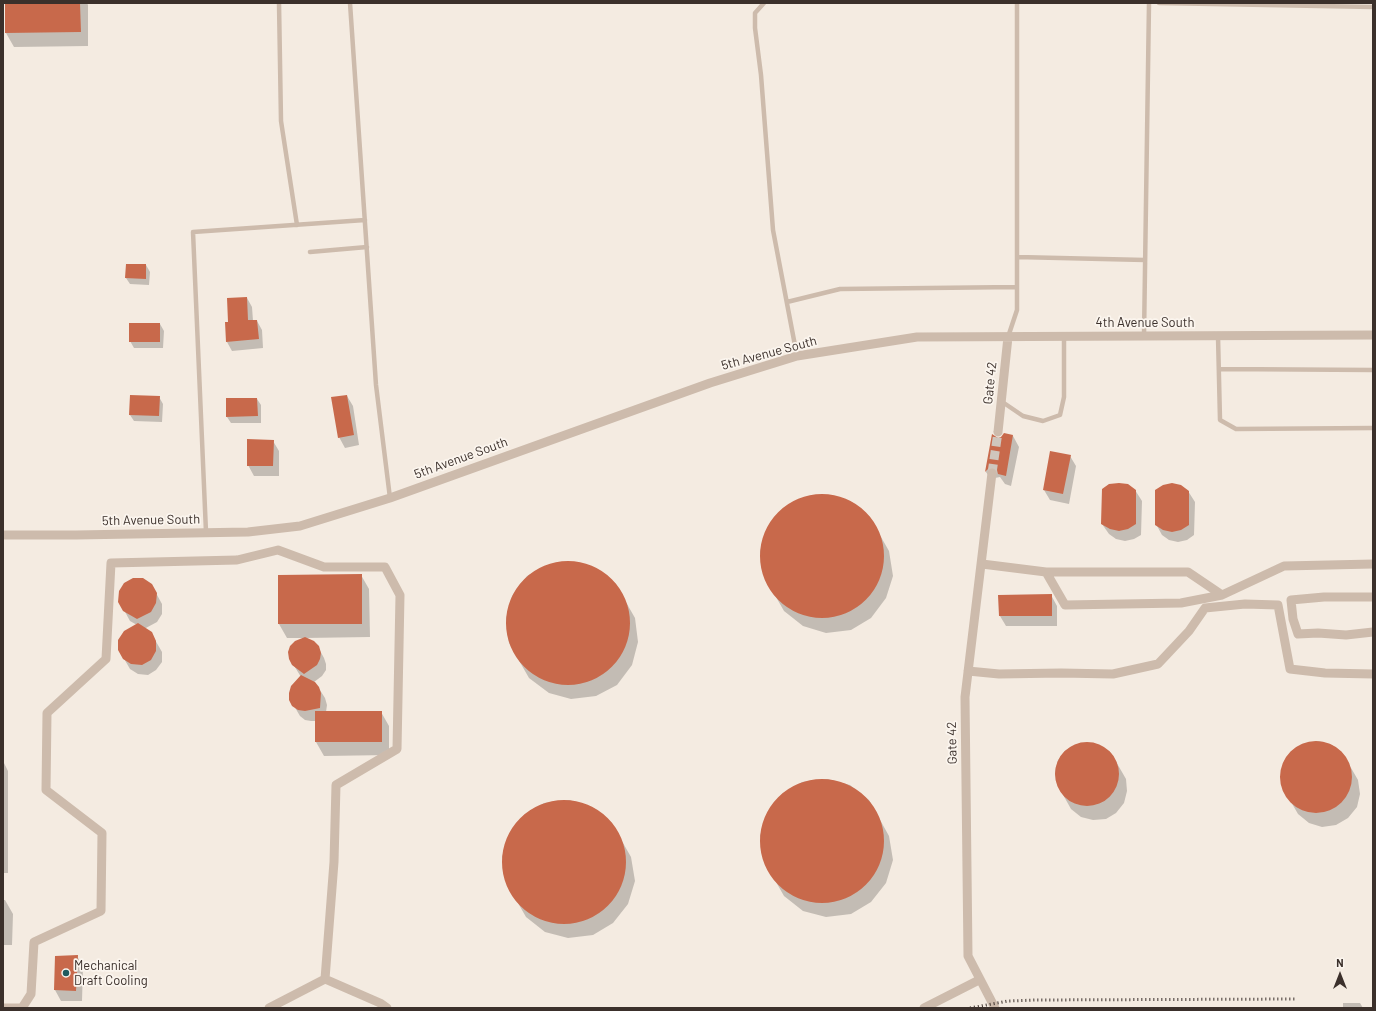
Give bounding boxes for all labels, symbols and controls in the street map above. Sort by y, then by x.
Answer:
street label: 4th Avenue South [1096,315,1194,331]
street label: 5th Avenue South [719,333,819,373]
street label: Gate 42 [980,361,1000,405]
street label: 5th Avenue South [412,434,510,482]
street label: 5th Avenue South [102,511,200,529]
street label: Gate 42 [944,722,960,764]
north arrow [1320,955,1360,995]
text: N [1336,956,1344,969]
place label: Mechanical Draft Cooling [74,958,148,989]
marker: Mechanical Draft Cooling [61,968,71,978]

